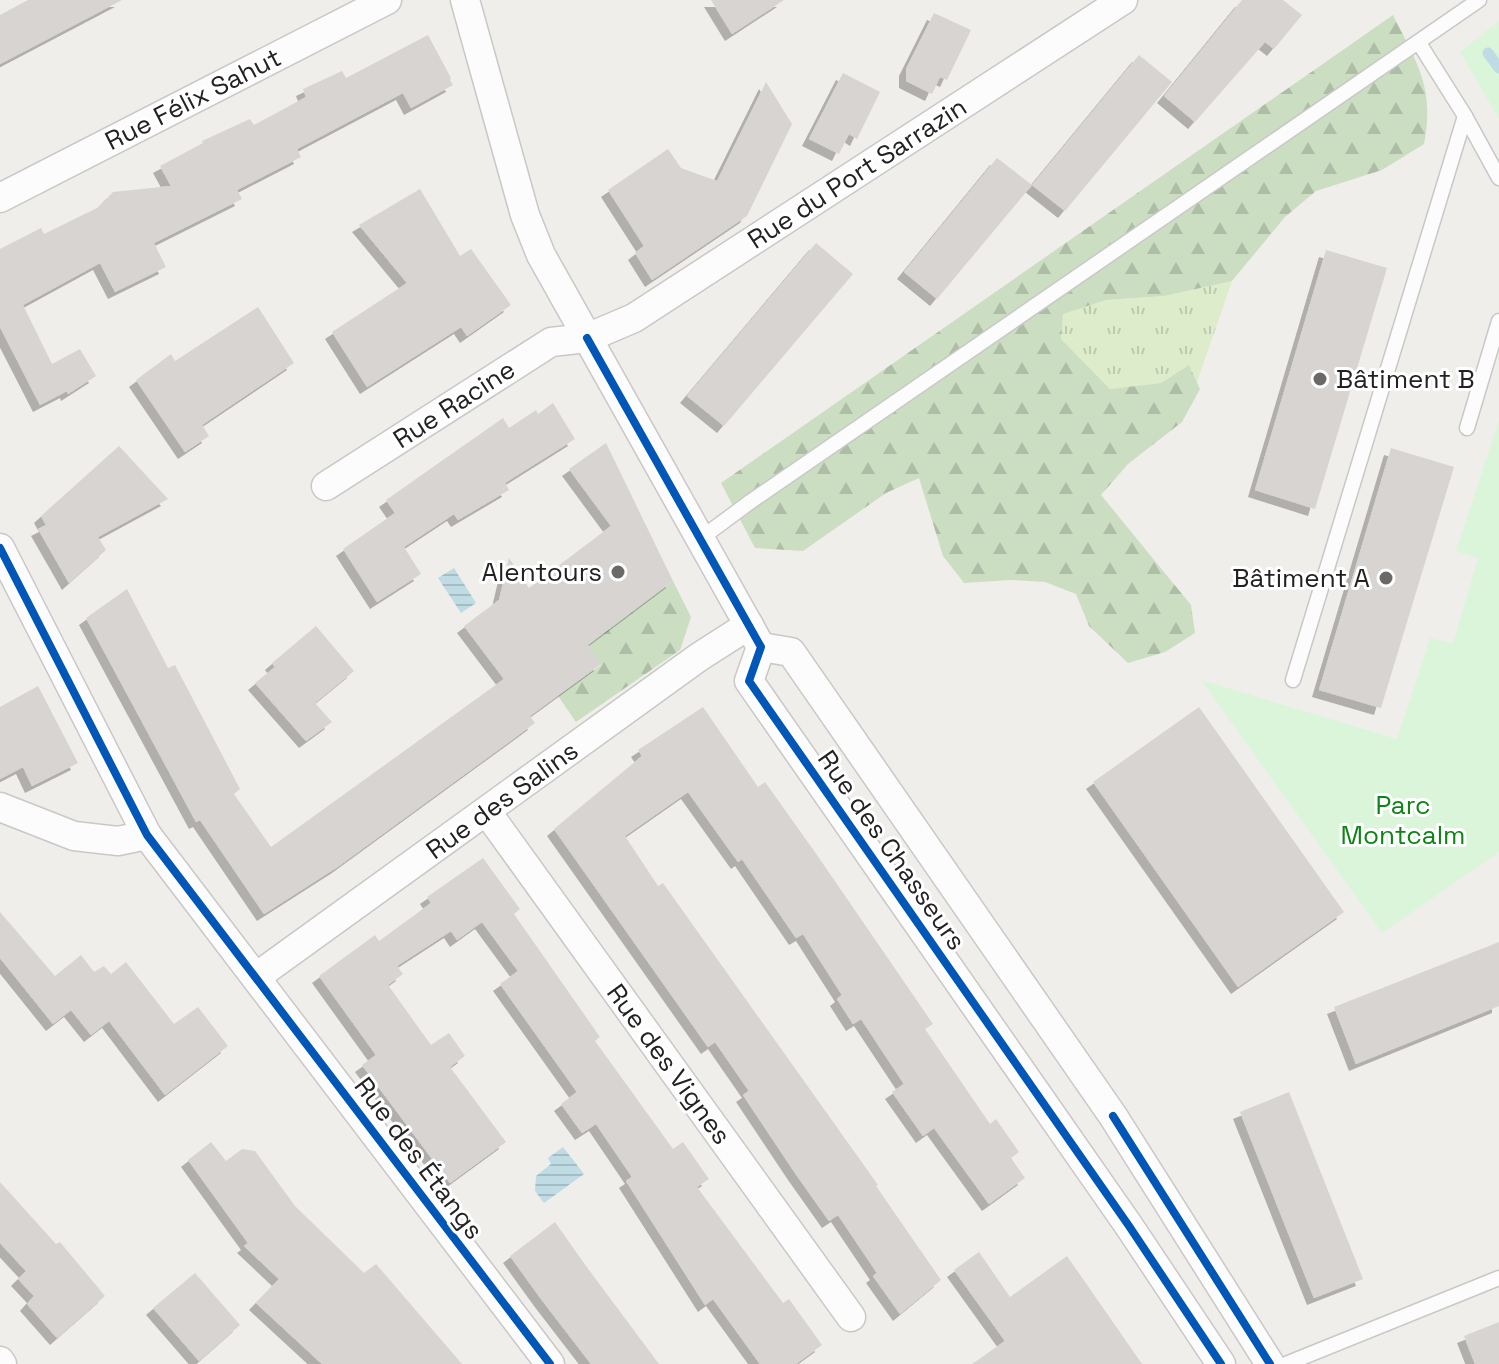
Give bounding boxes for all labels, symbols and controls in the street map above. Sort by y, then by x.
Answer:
street label: Rue Félix Sahut [99,40,287,158]
street label: Rue du Port Sarrazin [741,89,973,257]
street label: Rue Racine [387,352,521,456]
place label: Bâtiment B [1336,362,1475,396]
marker: Bâtiment B [1311,370,1329,388]
place label: Alentours [482,555,602,589]
place label: Bâtiment A [1232,561,1370,595]
marker: Alentours [609,563,627,581]
marker: Bâtiment A [1377,569,1395,587]
street label: Rue des Salins [419,733,585,867]
street label: Rue des Chasseurs [810,743,974,957]
park label: Parc Montcalm [1341,788,1465,852]
street label: Rue des Vignes [599,977,739,1151]
street label: Rue des Étangs [347,1070,491,1246]

